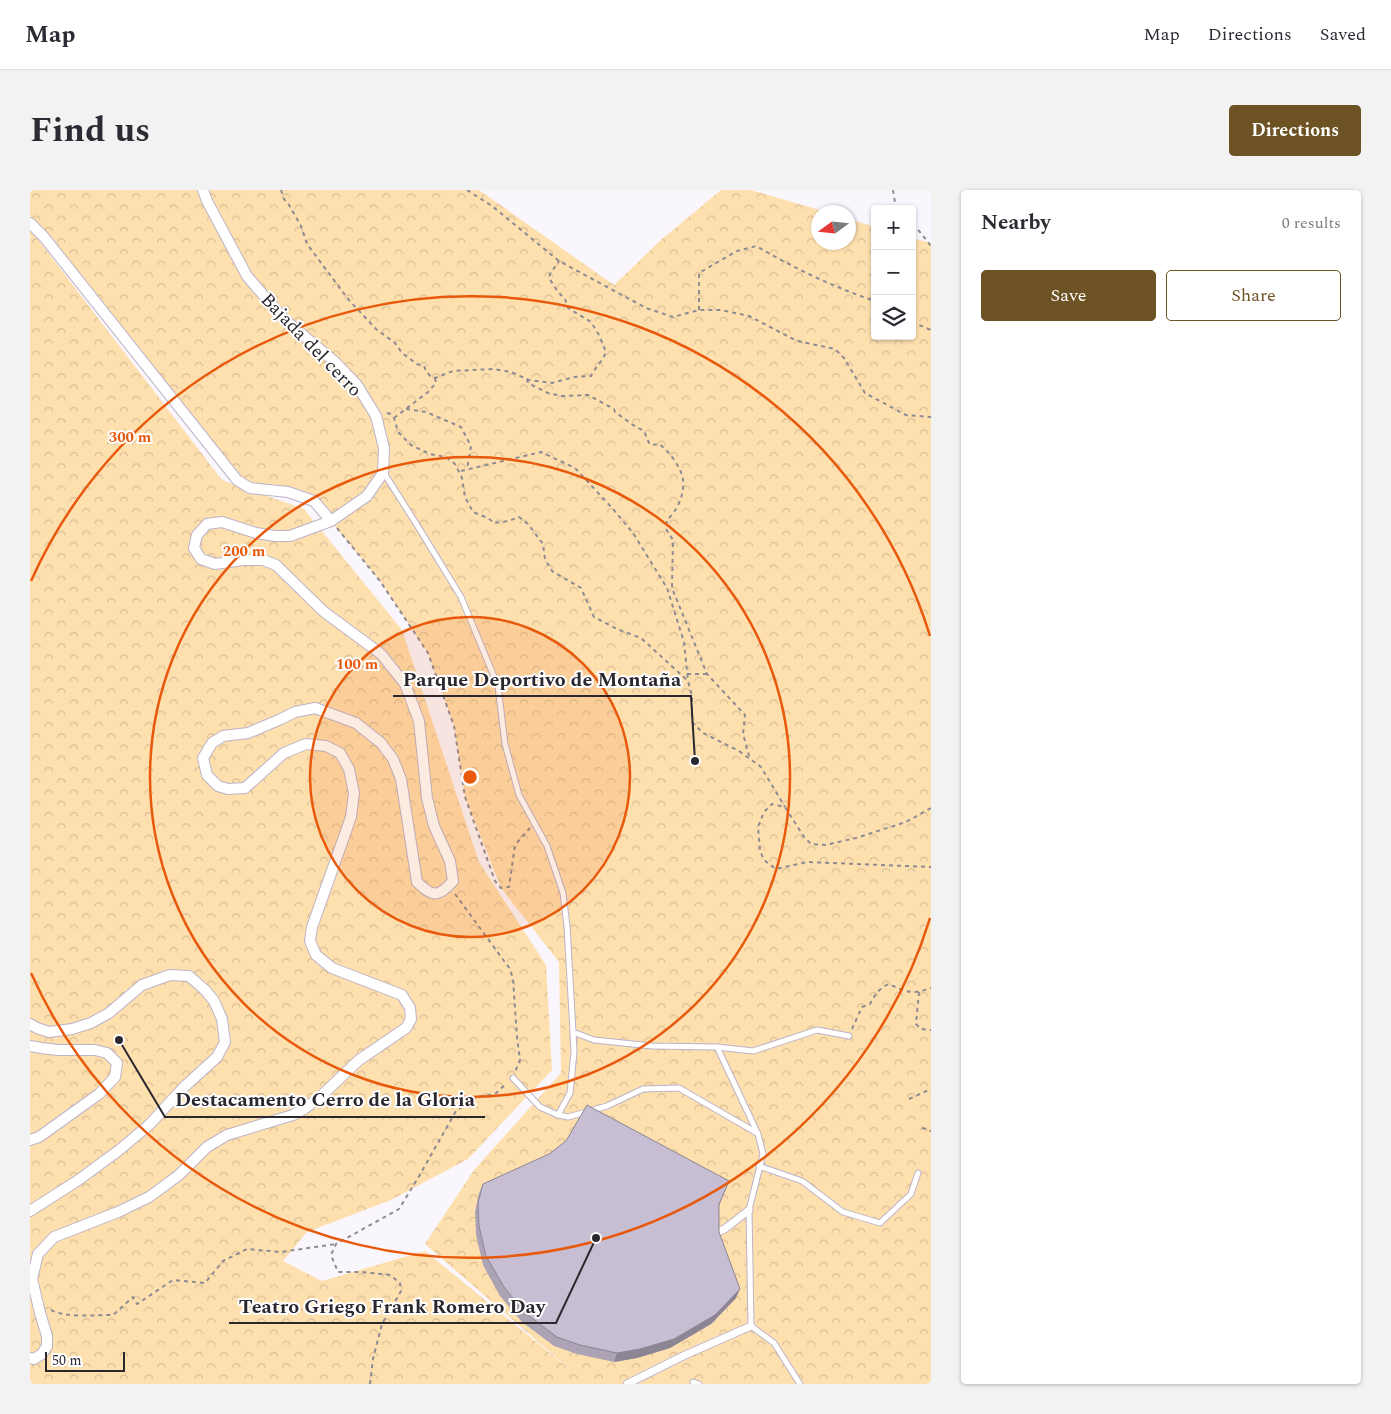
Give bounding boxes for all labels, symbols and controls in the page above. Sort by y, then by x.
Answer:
text: Map [25,17,75,53]
text: Map [1144,21,1180,48]
text: Directions [1208,21,1292,48]
text: Saved [1320,21,1366,48]
text: Find us [30,104,150,157]
button: Directions [1229,105,1361,156]
north arrow [811,205,856,250]
map controls [871,205,916,340]
button: + [871,205,916,250]
text: Nearby [981,207,1051,239]
text: 0 results [1282,211,1341,235]
button: − [871,250,916,295]
button: Save [981,270,1156,321]
button: Share [1166,270,1341,321]
street label: Bajada del cerro [253,286,368,404]
button: layers [871,295,916,340]
text: 300 m [109,426,152,449]
text: 200 m [223,540,266,563]
text: 100 m [336,653,379,676]
callout: Parque Deportivo de Montaña [393,661,691,696]
text: Parque Deportivo de Montaña [403,665,682,695]
centre of rings [461,768,479,786]
callout: Destacamento Cerro de la Gloria [165,1082,485,1117]
text: Destacamento Cerro de la Gloria [175,1085,476,1115]
callout: Teatro Griego Frank Romero Day [229,1288,556,1323]
text: Teatro Griego Frank Romero Day [239,1292,547,1322]
scale bar [45,1349,125,1372]
text: 50 m [52,1350,82,1371]

